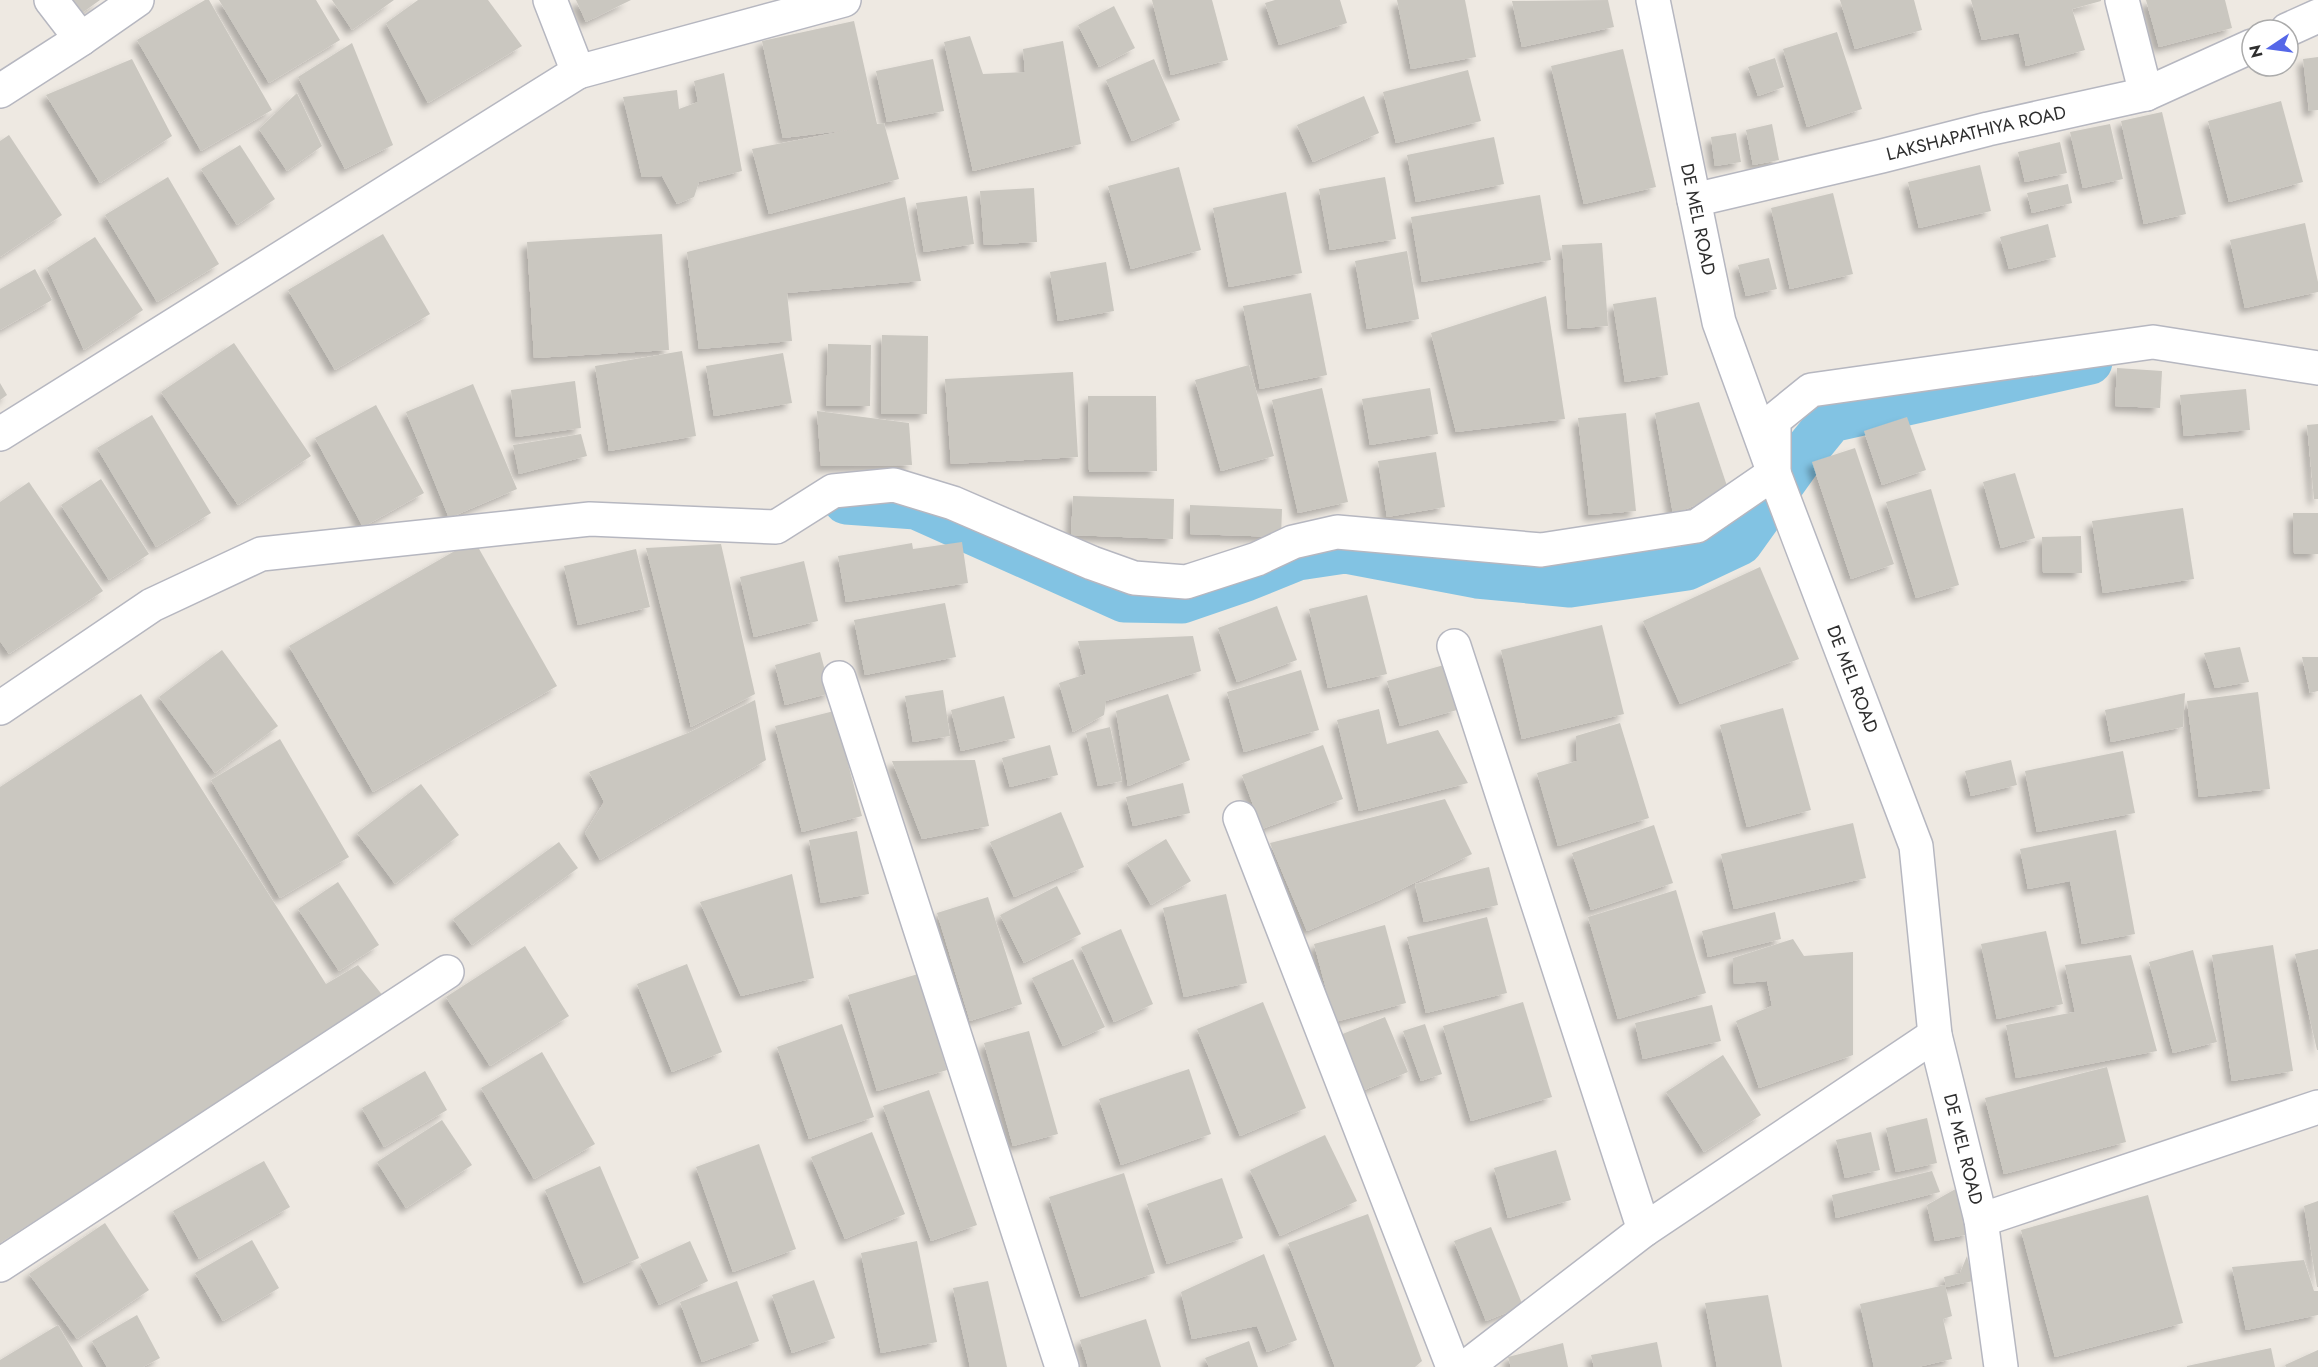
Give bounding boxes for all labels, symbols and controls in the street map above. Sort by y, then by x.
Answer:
north arrow [2240,18,2300,78]
text: N [2243,42,2269,60]
street label: LAKSHAPATHIYA ROAD [1884,99,2068,167]
street label: DE MEL ROAD [1674,161,1722,278]
street label: DE MEL ROAD [1820,622,1885,737]
street label: DE MEL ROAD [1937,1091,1990,1207]

